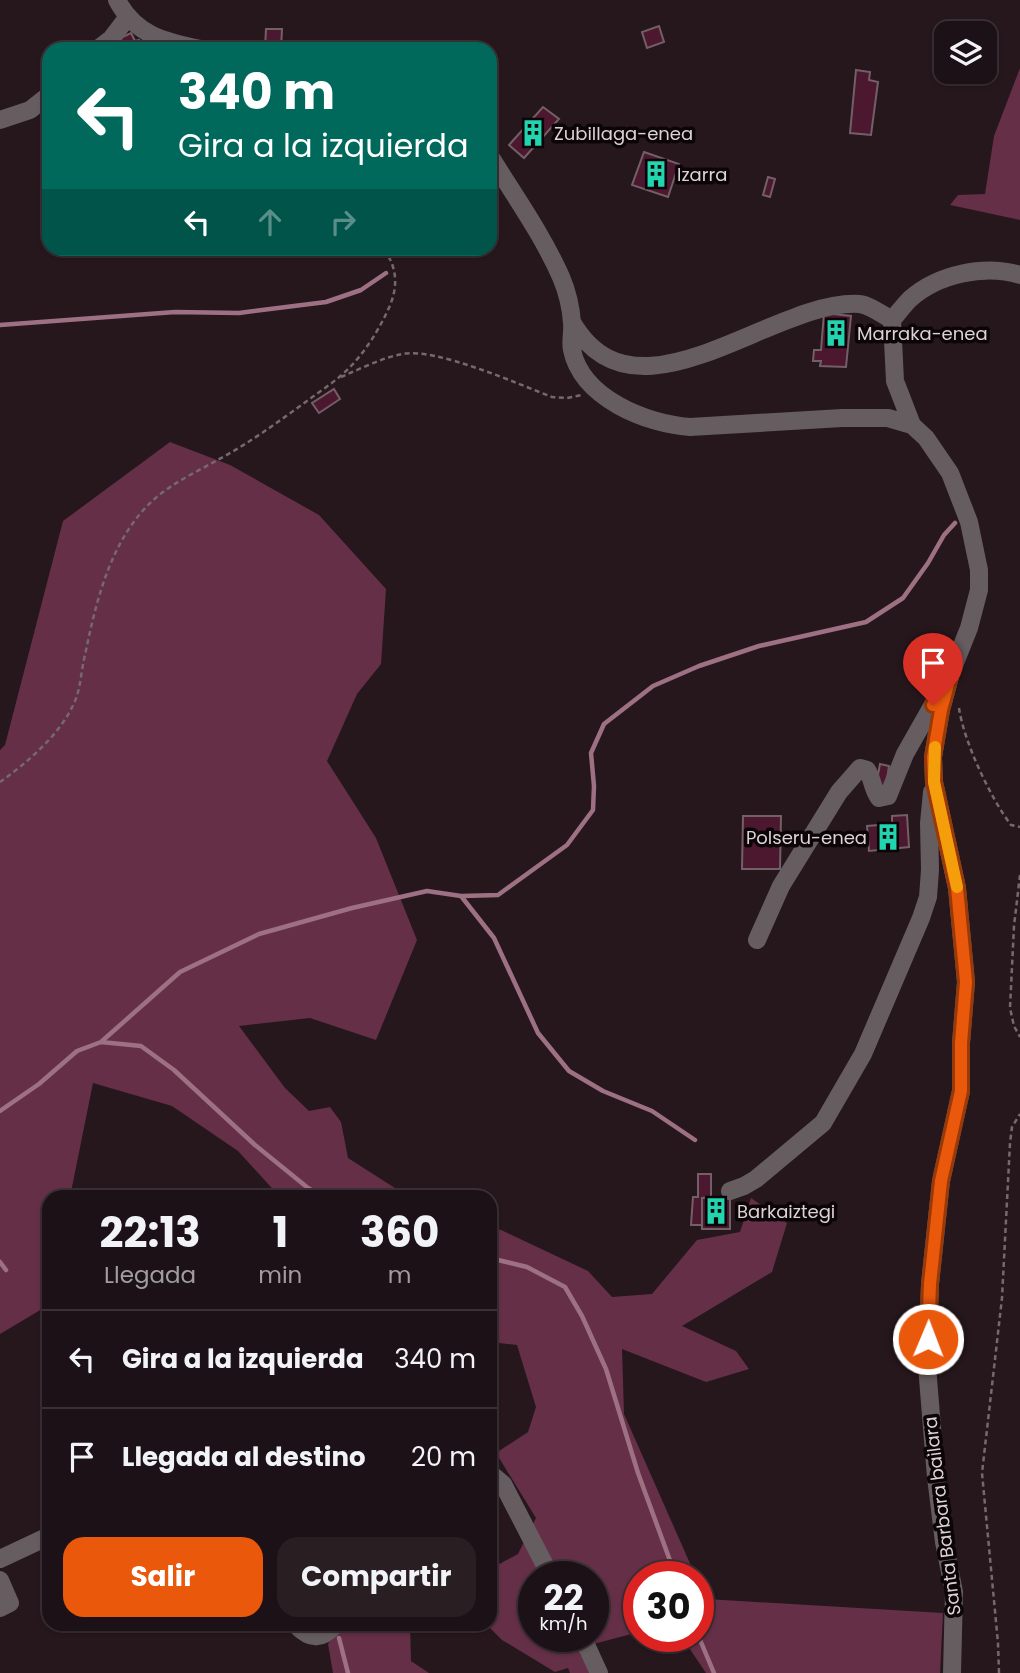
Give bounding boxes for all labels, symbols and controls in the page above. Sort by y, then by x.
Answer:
map controls [934,21,997,84]
button: layers [934,21,997,84]
text: 340 m [178,58,335,126]
icon: left [63,70,154,161]
building icon: Zubillaga-enea [518,118,548,148]
place label: Zubillaga-enea [554,121,693,146]
text: Gira a la izquierda [178,123,469,168]
building icon: Izarra [641,159,671,189]
place label: Izarra [677,162,727,187]
icon: left [178,203,216,241]
icon: ahead [251,203,289,241]
icon: right [324,203,362,241]
building icon: Marraka-enea [821,318,851,348]
place label: Marraka-enea [857,321,988,346]
pin [903,633,963,705]
icon: arrive [914,644,952,682]
building icon: Polseru-enea [873,822,903,852]
place label: Polseru-enea [746,825,867,850]
building icon: Barkaiztegi [701,1196,731,1226]
place label: Barkaiztegi [737,1199,835,1224]
text: 22:13 [100,1203,201,1262]
text: 1 [272,1203,288,1262]
text: 360 [360,1203,439,1262]
text: Llegada [104,1259,196,1291]
text: min [258,1259,302,1291]
text: m [388,1259,412,1291]
position arrow [891,1302,965,1376]
icon: left [63,1340,101,1378]
text: Gira a la izquierda [122,1341,364,1377]
text: 340 m [394,1341,476,1377]
street label: Santa Barbara bailara [917,1415,967,1617]
icon: arrive [63,1438,101,1476]
text: Llegada al destino [122,1439,366,1475]
text: 20 m [411,1439,476,1475]
button: Salir [63,1537,263,1617]
button: Compartir [277,1537,476,1617]
speed limit sign: 30 [623,1561,714,1652]
text: 22 [544,1573,583,1622]
text: km/h [540,1611,587,1636]

